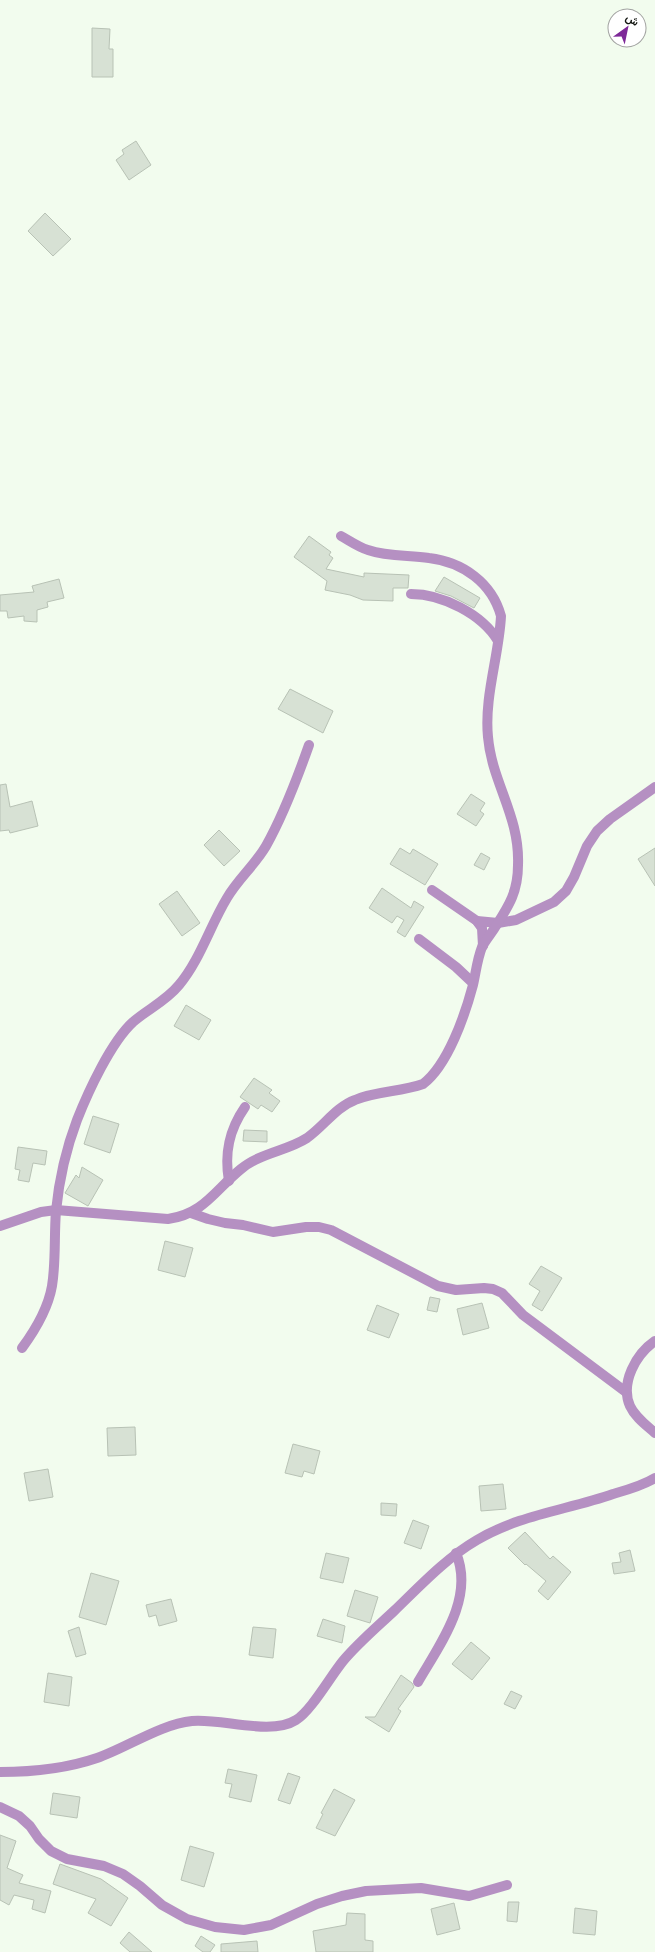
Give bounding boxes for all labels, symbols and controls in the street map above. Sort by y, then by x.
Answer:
north arrow [607,8,647,48]
text: ش [623,12,641,29]

